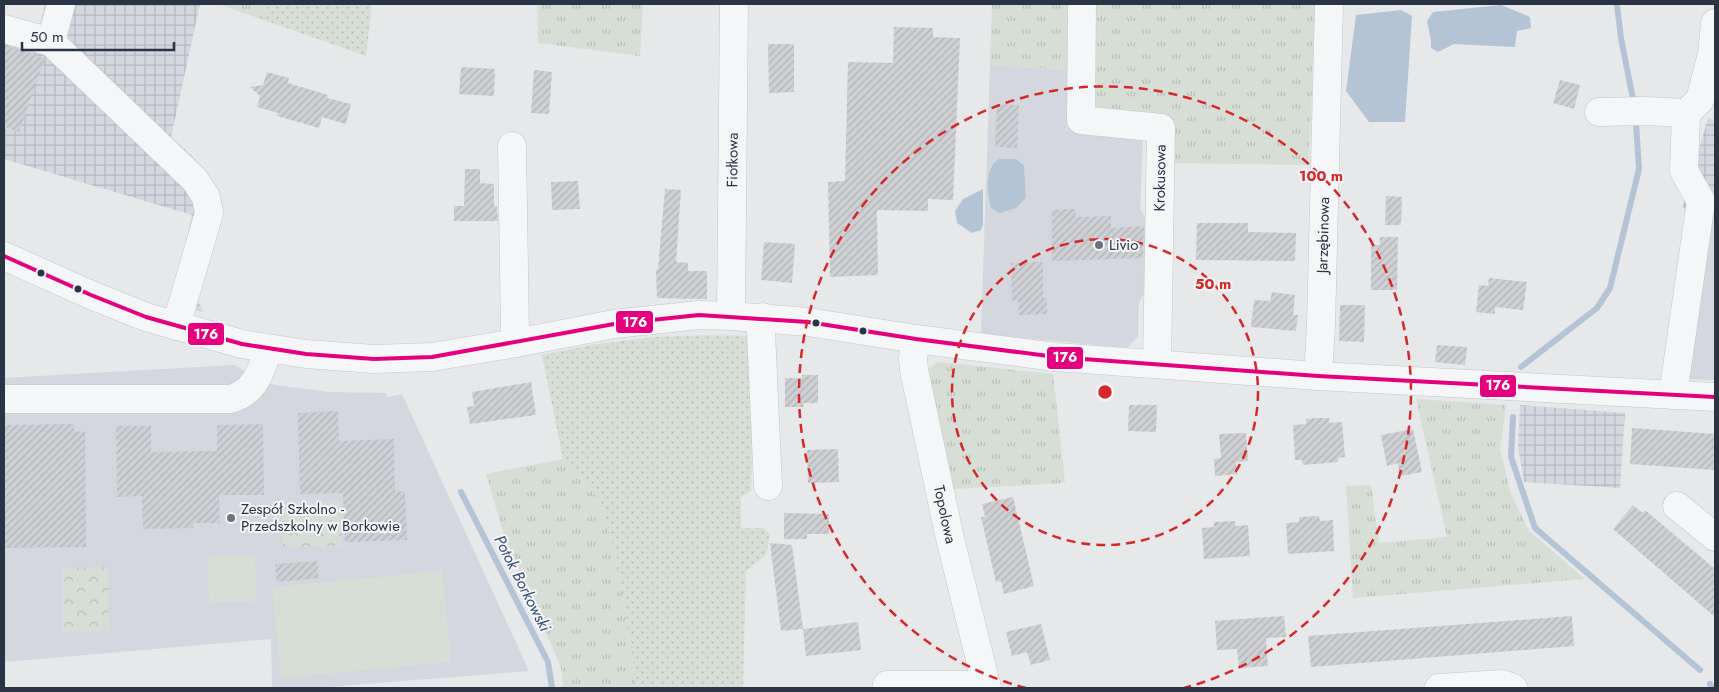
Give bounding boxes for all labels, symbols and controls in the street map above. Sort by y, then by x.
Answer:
scale bar [22,20,175,52]
text: 50 m [30,26,64,48]
street label: Fiołkowa [721,132,744,188]
street label: Krokusowa [1148,144,1172,212]
text: 100 m [1299,165,1343,187]
street label: Jarzębinowa [1311,197,1335,276]
place label: Livio [1109,234,1138,256]
marker: Livio [1093,239,1105,251]
unlabelled marker [36,268,46,278]
text: 50 m [1195,273,1231,295]
unlabelled marker [73,284,83,294]
line badge: 176 [615,310,654,334]
text: 176 [623,312,647,332]
unlabelled marker [811,318,821,328]
line badge: 176 [187,322,225,346]
text: 176 [194,324,218,344]
unlabelled marker [858,326,868,336]
line badge: 176 [1046,346,1084,370]
text: 176 [1053,347,1077,367]
line badge: 176 [1479,374,1517,398]
text: 176 [1486,375,1510,395]
centre of rings [1096,383,1114,401]
street label: Topolowa [928,483,962,546]
place label: Zespół Szkolno - Przedszkolny w Borkowie [241,498,400,537]
marker: Zespół Szkolno - Przedszkolny w Borkowie [225,512,237,524]
water label: Potok Borkowski [488,531,557,636]

